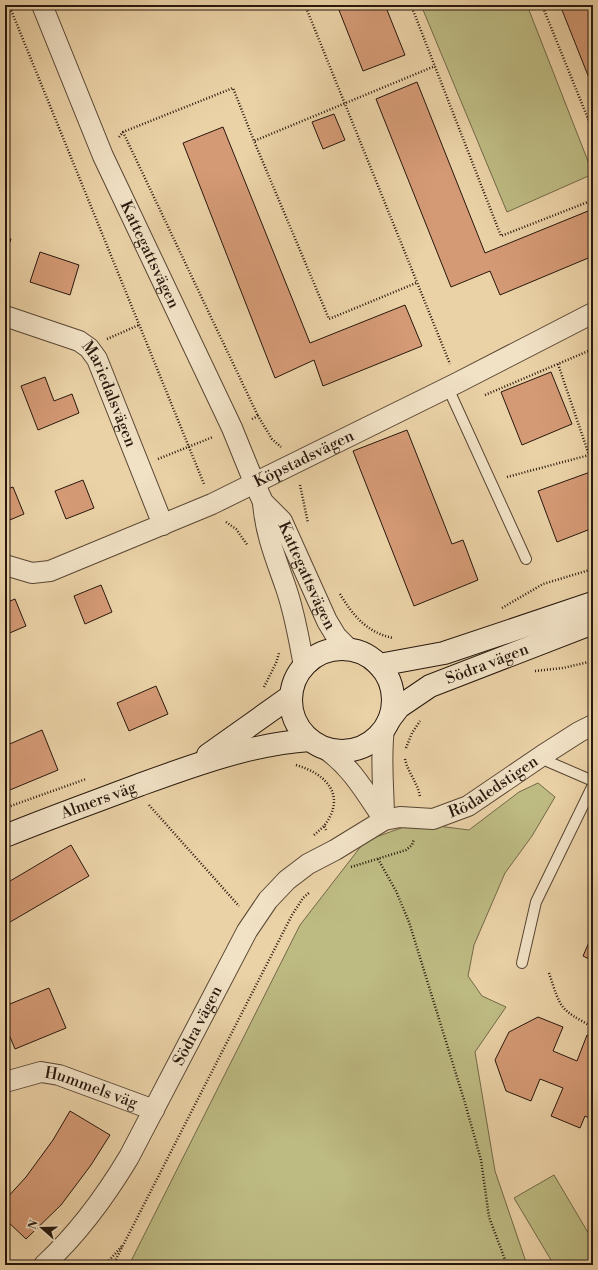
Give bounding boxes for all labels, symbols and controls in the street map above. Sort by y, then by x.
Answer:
street label: Kattegattsvägen [116,198,184,312]
street label: Mariedalsvägen [77,337,141,451]
street label: Köpstadsvägen [250,425,358,492]
street label: Kattegattsvägen [274,518,340,634]
street label: Södra vägen [443,639,532,689]
street label: Rödaledstigen [445,751,542,822]
street label: Almers väg [57,777,140,824]
street label: Södra vägen [168,982,227,1069]
street label: Hummels väg [43,1063,141,1113]
north arrow [22,1208,62,1248]
text: N [25,1218,42,1231]

